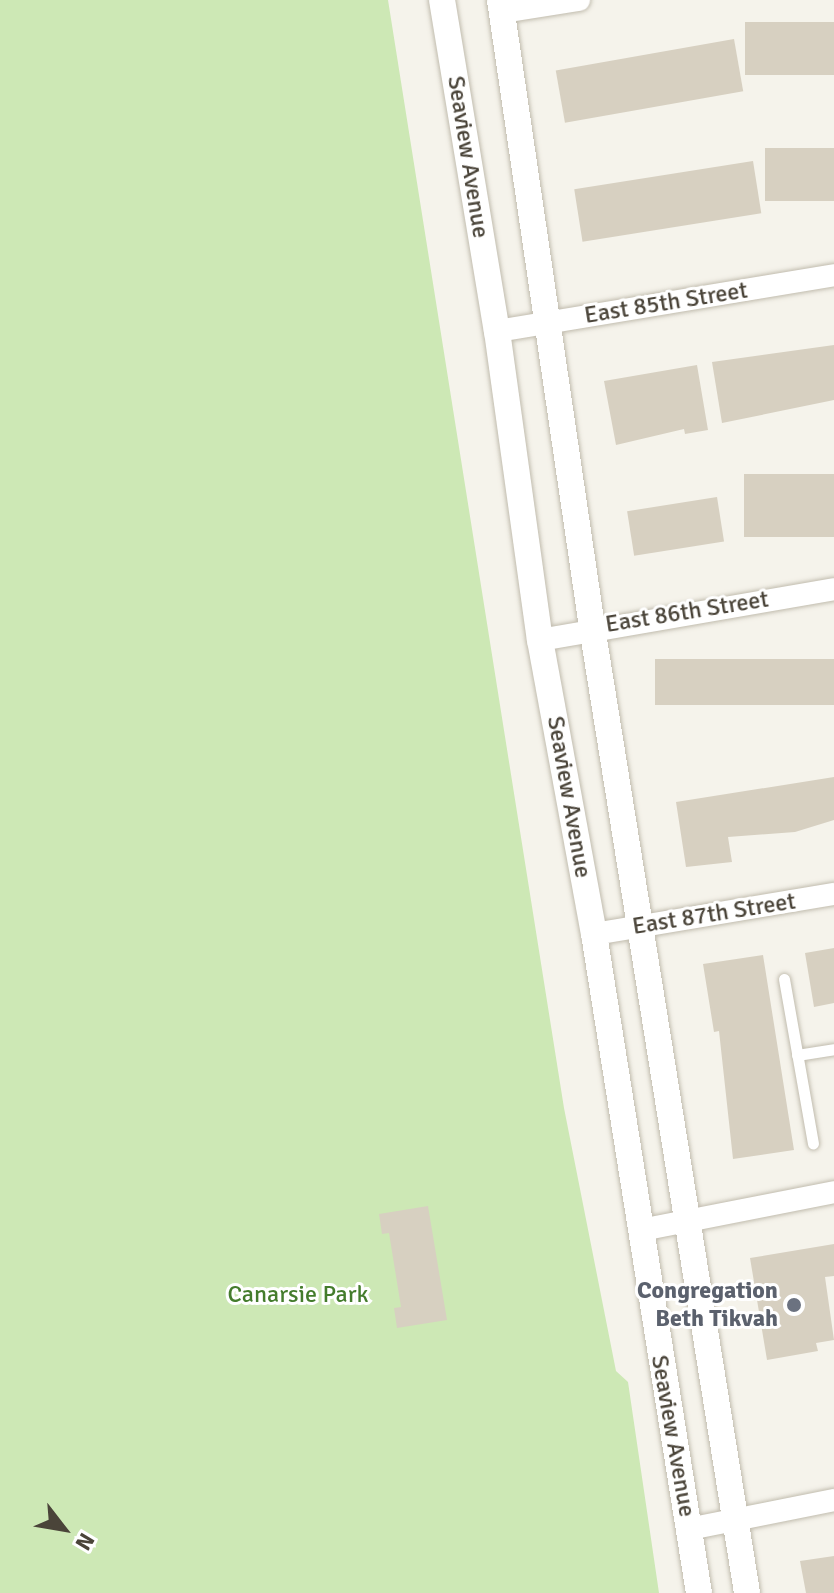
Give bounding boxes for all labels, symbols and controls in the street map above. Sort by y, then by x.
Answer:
street label: Seaview Avenue [441,74,495,240]
street label: East 85th Street [582,276,750,330]
street label: East 86th Street [603,585,771,639]
street label: Seaview Avenue [541,714,597,880]
street label: East 87th Street [630,887,798,941]
place label: Congregation Beth Tikvah [637,1277,778,1333]
park label: Canarsie Park [227,1281,369,1309]
marker: Congregation Beth Tikvah [785,1296,803,1314]
street label: Seaview Avenue [645,1353,701,1519]
north arrow [24,1489,104,1569]
text: N [69,1528,101,1555]

